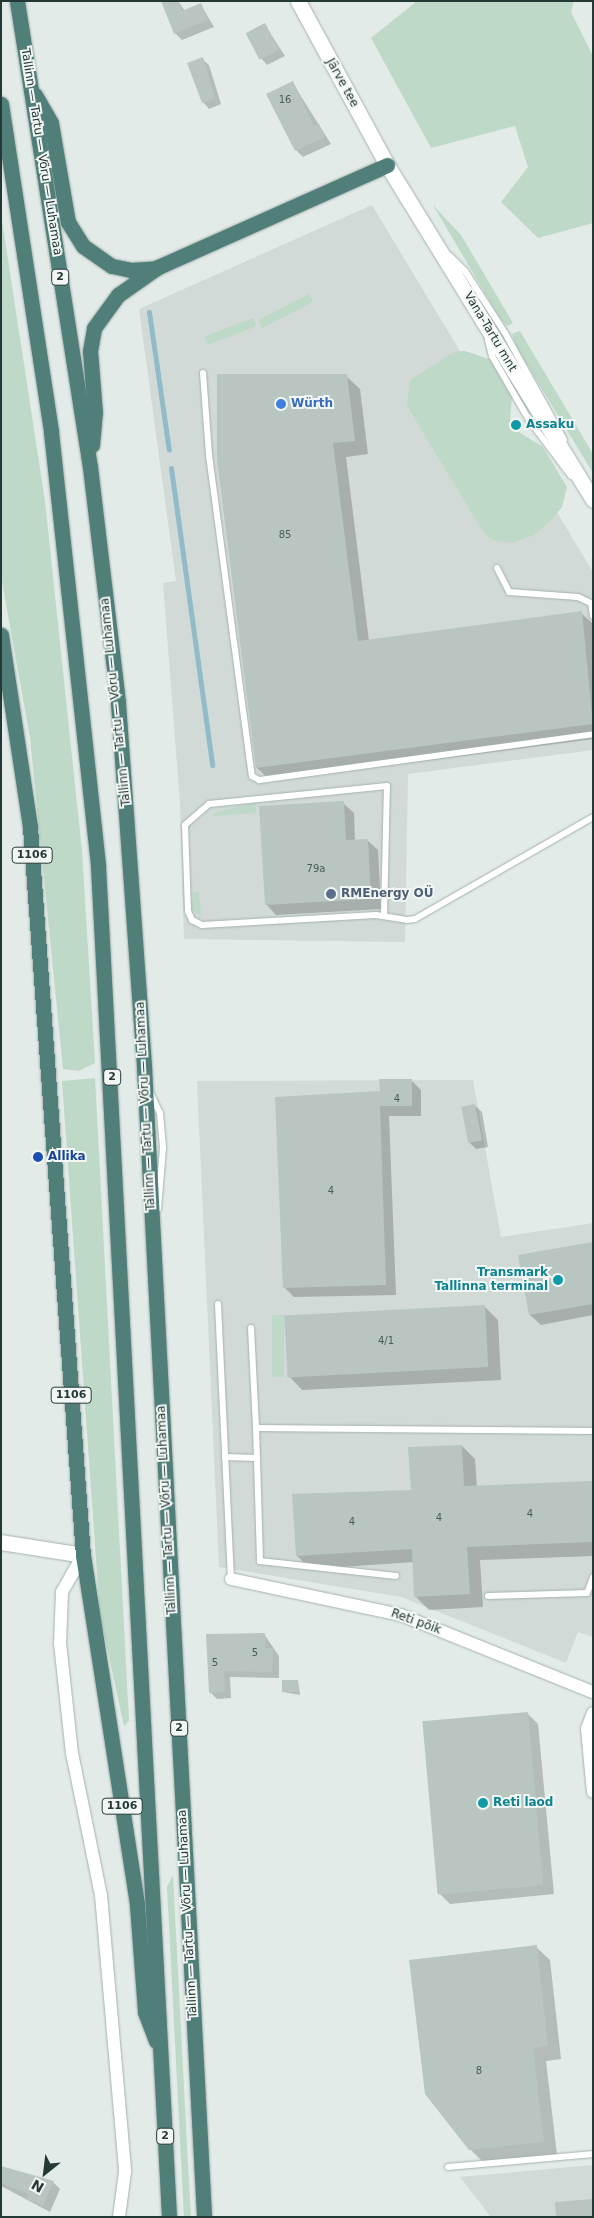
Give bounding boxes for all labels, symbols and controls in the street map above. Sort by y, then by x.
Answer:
street label: Tallinn — Tartu — Võru — Luhamaa [18,47,64,257]
street label: Järve tee [323,56,361,110]
house number: 16 [279,94,291,106]
road number: 2 [50,268,70,286]
street label: Vana-Tartu mnt [461,289,519,375]
place label: Würth [291,397,333,411]
marker: Würth [275,398,287,410]
place label: Assaku [526,418,574,432]
marker: Assaku [510,419,522,431]
house number: 85 [279,529,291,541]
street label: Tallinn — Tartu — Võru — Luhamaa [98,597,134,807]
road number: 1106 [11,846,53,864]
house number: 79a [307,863,325,875]
place label: RMEnergy OÜ [341,887,434,901]
marker: RMEnergy OÜ [325,888,337,900]
street label: Tallinn — Tartu — Võru — Luhamaa [133,1001,159,1211]
road number: 2 [102,1068,122,1086]
house number: 4 [394,1093,400,1105]
place label: Allika [48,1150,86,1164]
marker: Allika [32,1151,44,1163]
house number: 4 [328,1185,334,1197]
place label: Transmark Tallinna terminal [434,1266,548,1294]
marker: Transmark Tallinna terminal [552,1274,564,1286]
house number: 4/1 [378,1335,394,1347]
road number: 1106 [50,1386,92,1404]
street label: Tallinn — Tartu — Võru — Luhamaa [154,1405,180,1615]
house number: 4 [527,1508,533,1520]
house number: 4 [436,1512,442,1524]
house number: 4 [349,1516,355,1528]
street label: Reti põik [389,1606,443,1638]
house number: 5 [252,1647,258,1659]
house number: 5 [212,1657,218,1669]
road number: 2 [169,1720,189,1736]
place label: Reti laod [493,1796,553,1810]
marker: Reti laod [477,1797,489,1809]
road number: 1106 [101,1798,143,1814]
street label: Tallinn — Tartu — Võru — Luhamaa [175,1809,201,2019]
house number: 8 [476,2065,482,2077]
road number: 2 [155,2128,175,2144]
north arrow [20,2148,70,2198]
text: N [29,2176,47,2196]

